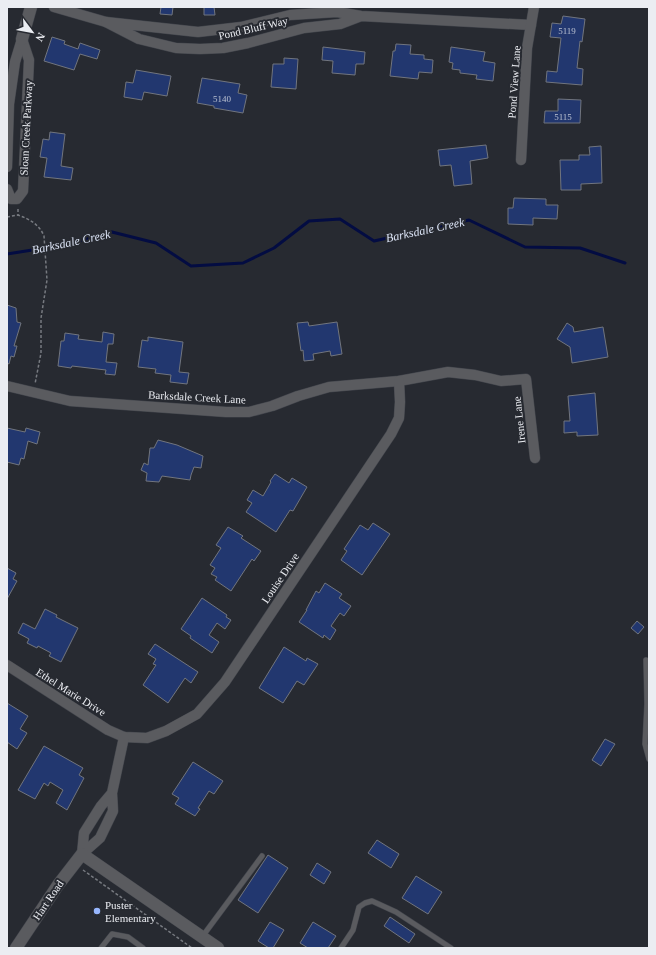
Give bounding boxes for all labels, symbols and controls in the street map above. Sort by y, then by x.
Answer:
north arrow [12,12,52,52]
street label: Pond Bluff Way [217,14,289,42]
house number: 5119 [558,26,576,36]
text: N [33,31,48,44]
street label: Pond View Lane [505,45,523,119]
street label: Sloan Creek Parkway [18,80,35,176]
house number: 5140 [213,94,232,104]
house number: 5115 [554,112,572,122]
water label: Barksdale Creek [384,215,466,245]
water label: Barksdale Creek [30,227,112,257]
street label: Barksdale Creek Lane [148,388,246,406]
street label: Irene Lane [511,396,527,444]
street label: Louise Drive [259,551,301,605]
street label: Ethel Marie Drive [34,666,108,718]
street label: Hart Road [30,877,66,922]
place label: Puster Elementary [105,899,156,924]
marker: Puster Elementary [92,906,102,916]

